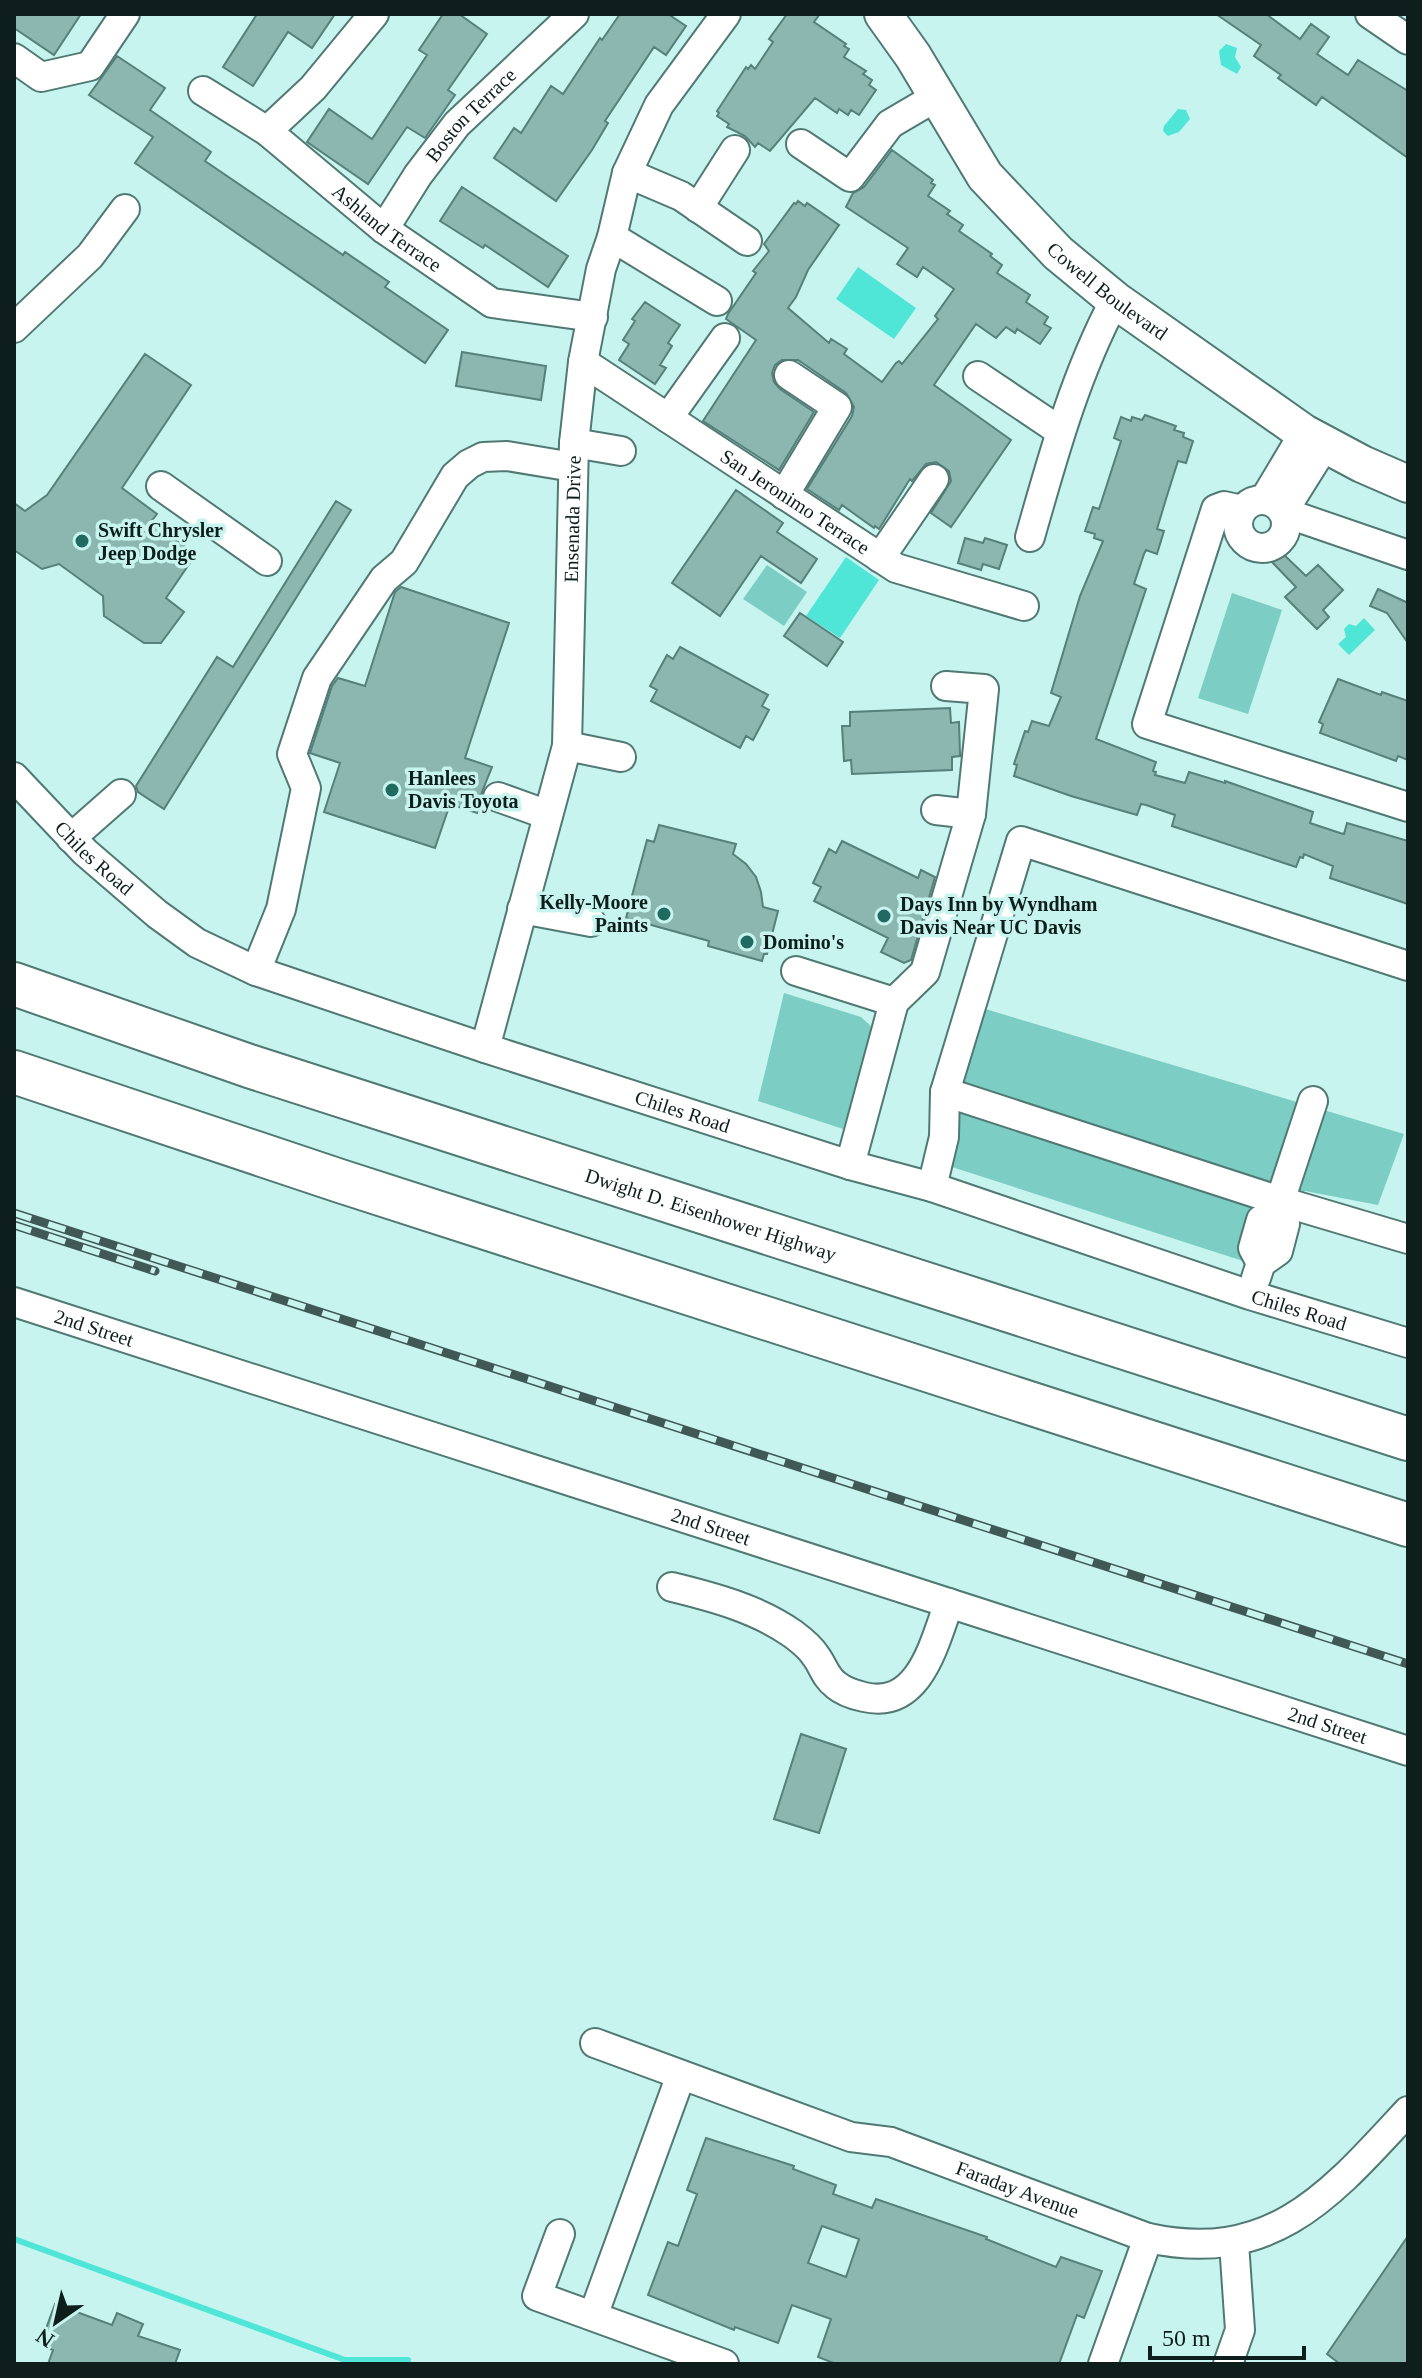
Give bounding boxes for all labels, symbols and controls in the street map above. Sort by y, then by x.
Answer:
street label: Boston Terrace [421,63,520,166]
street label: Ashland Terrace [328,180,446,276]
street label: Cowell Boulevard [1043,238,1172,344]
street label: San Jeronimo Terrace [717,445,874,559]
street label: Ensenada Drive [560,455,585,583]
place label: Swift Chrysler Jeep Dodge [98,519,223,565]
marker: Swift Chrysler Jeep Dodge [73,532,91,550]
place label: Hanlees Davis Toyota [408,767,519,813]
marker: Hanlees Davis Toyota [383,781,401,799]
street label: Chiles Road [51,816,138,899]
place label: Kelly-Moore Paints [540,891,648,936]
place label: Days Inn by Wyndham Davis Near UC Davis [900,893,1098,938]
marker: Kelly-Moore Paints [655,905,673,923]
marker: Days Inn by Wyndham Davis Near UC Davis [875,907,893,925]
place label: Domino's [763,931,844,953]
marker: Domino's [738,933,756,951]
street label: Chiles Road [632,1086,733,1137]
street label: Dwight D. Eisenhower Highway [583,1164,839,1266]
street label: Chiles Road [1249,1285,1349,1335]
street label: 2nd Street [52,1305,137,1351]
street label: 2nd Street [668,1503,753,1550]
street label: 2nd Street [1285,1702,1370,1748]
street label: Faraday Avenue [953,2156,1082,2222]
north arrow [16,2282,96,2362]
scale bar [1150,2310,1304,2360]
text: N [31,2323,59,2353]
text: 50 m [1162,2325,1211,2351]

